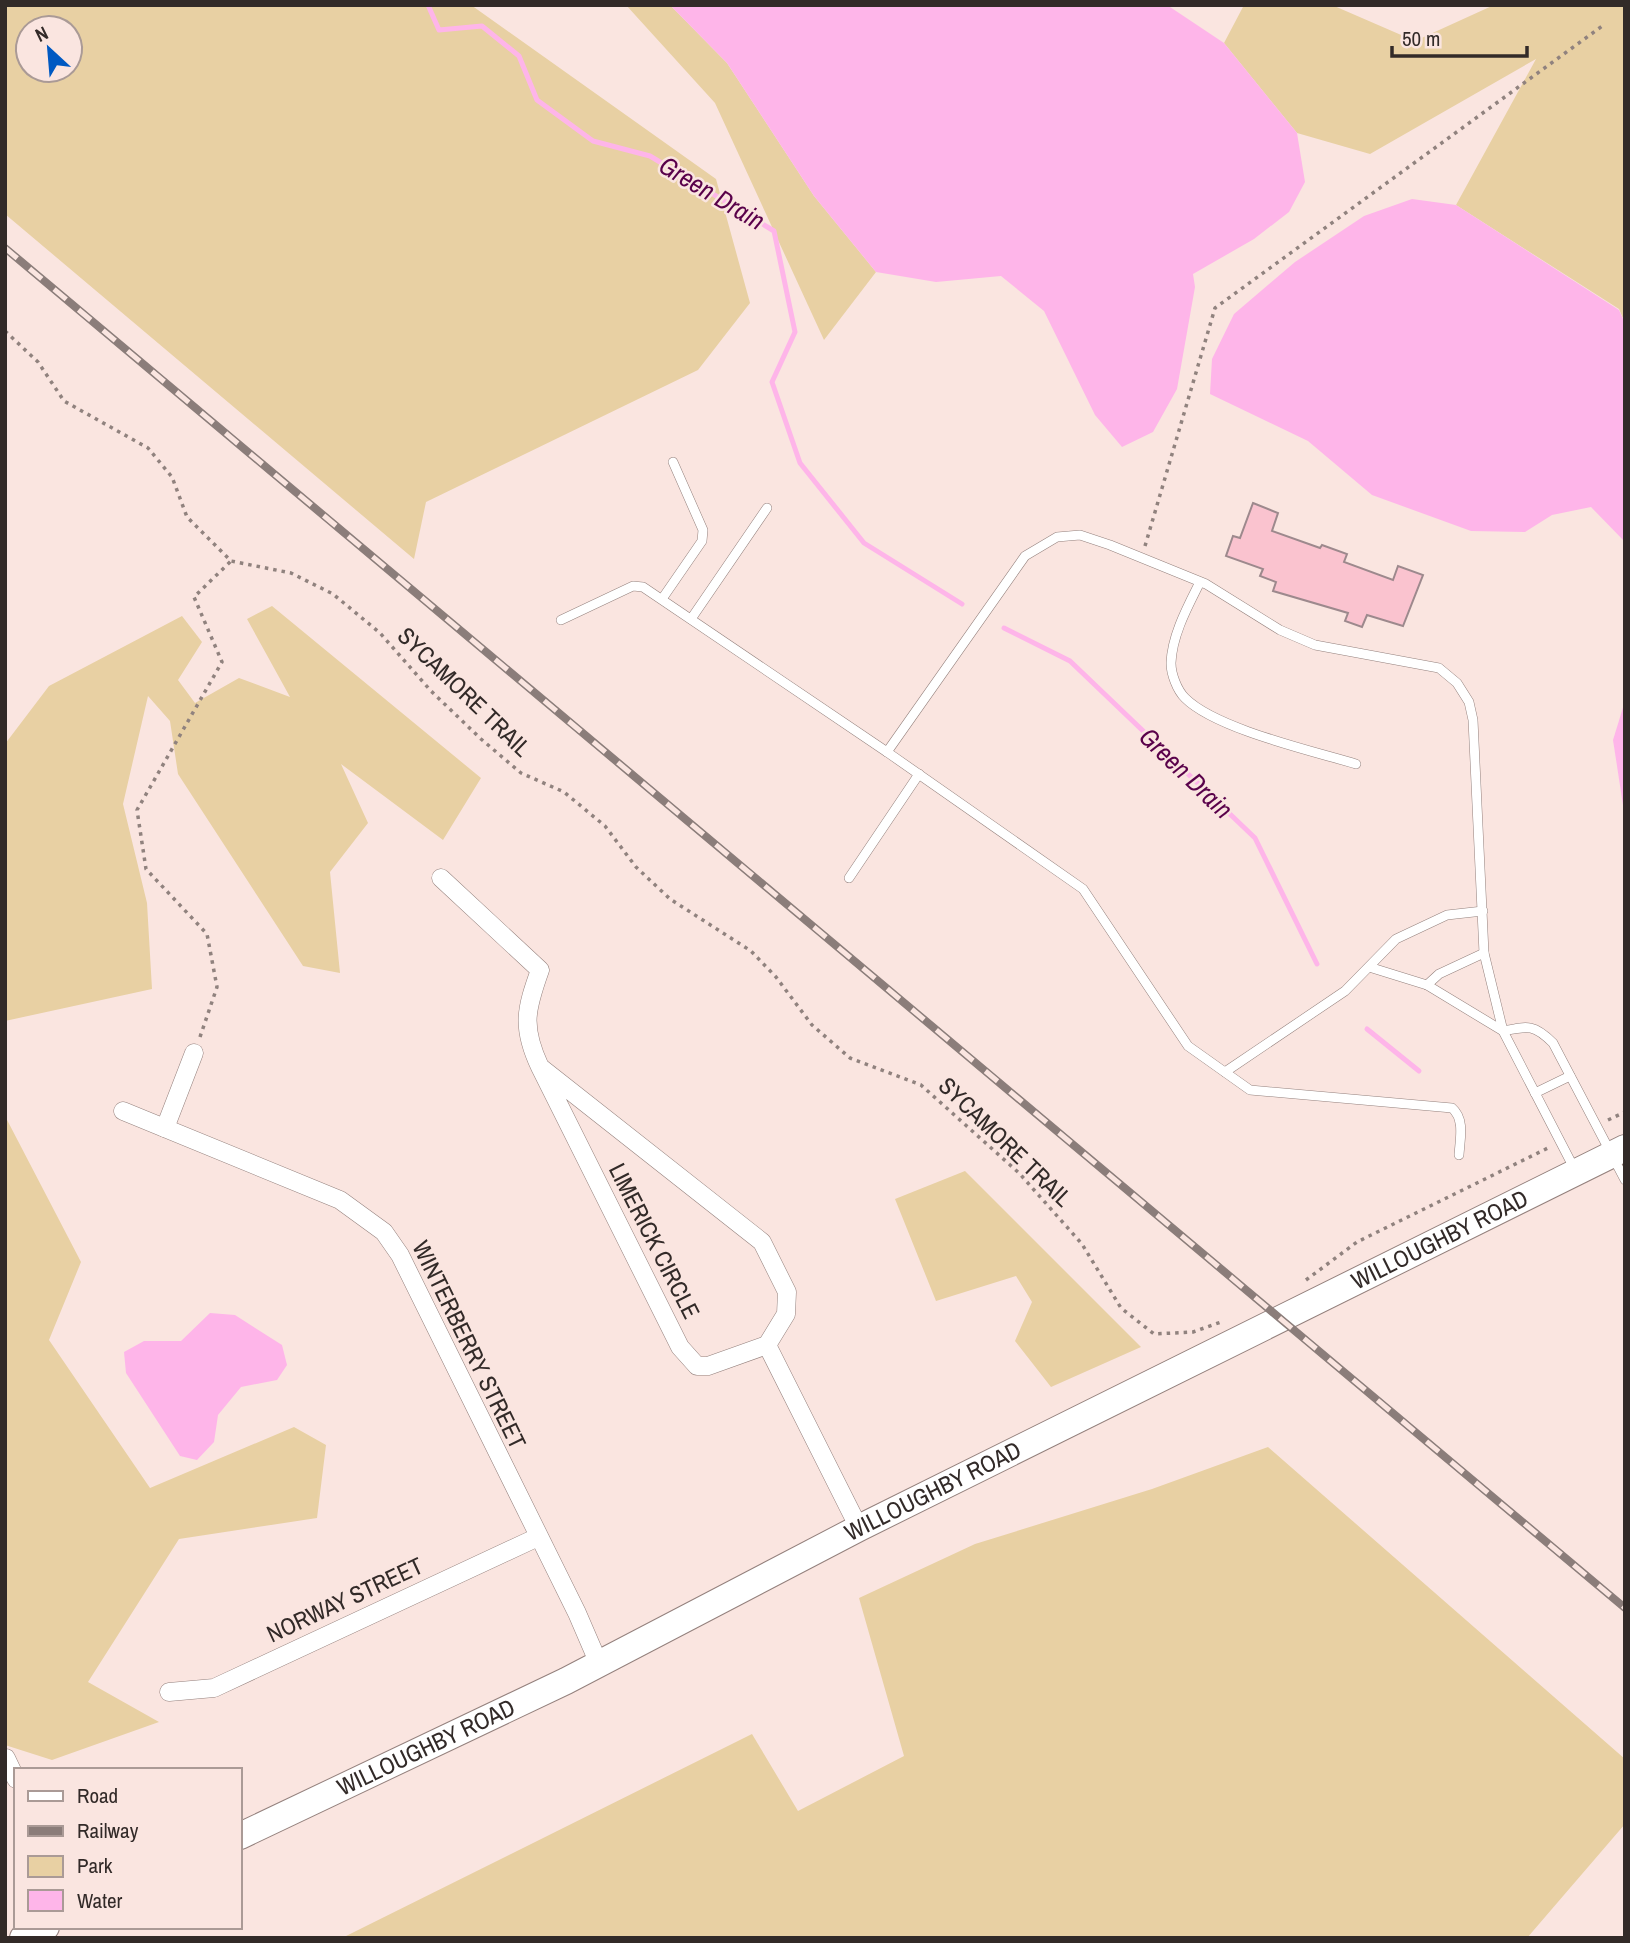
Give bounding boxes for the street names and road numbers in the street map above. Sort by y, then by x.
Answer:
street label: SYCAMORE TRAIL [391,619,538,763]
street label: SYCAMORE TRAIL [932,1069,1079,1213]
street label: LIMERICK CIRCLE [602,1157,708,1324]
street label: WILLOUGHBY ROAD [1346,1182,1533,1296]
street label: WINTERBERRY STREET [406,1235,534,1454]
street label: WILLOUGHBY ROAD [839,1433,1026,1548]
street label: NORWAY STREET [261,1549,428,1649]
street label: WILLOUGHBY ROAD [331,1691,520,1803]

